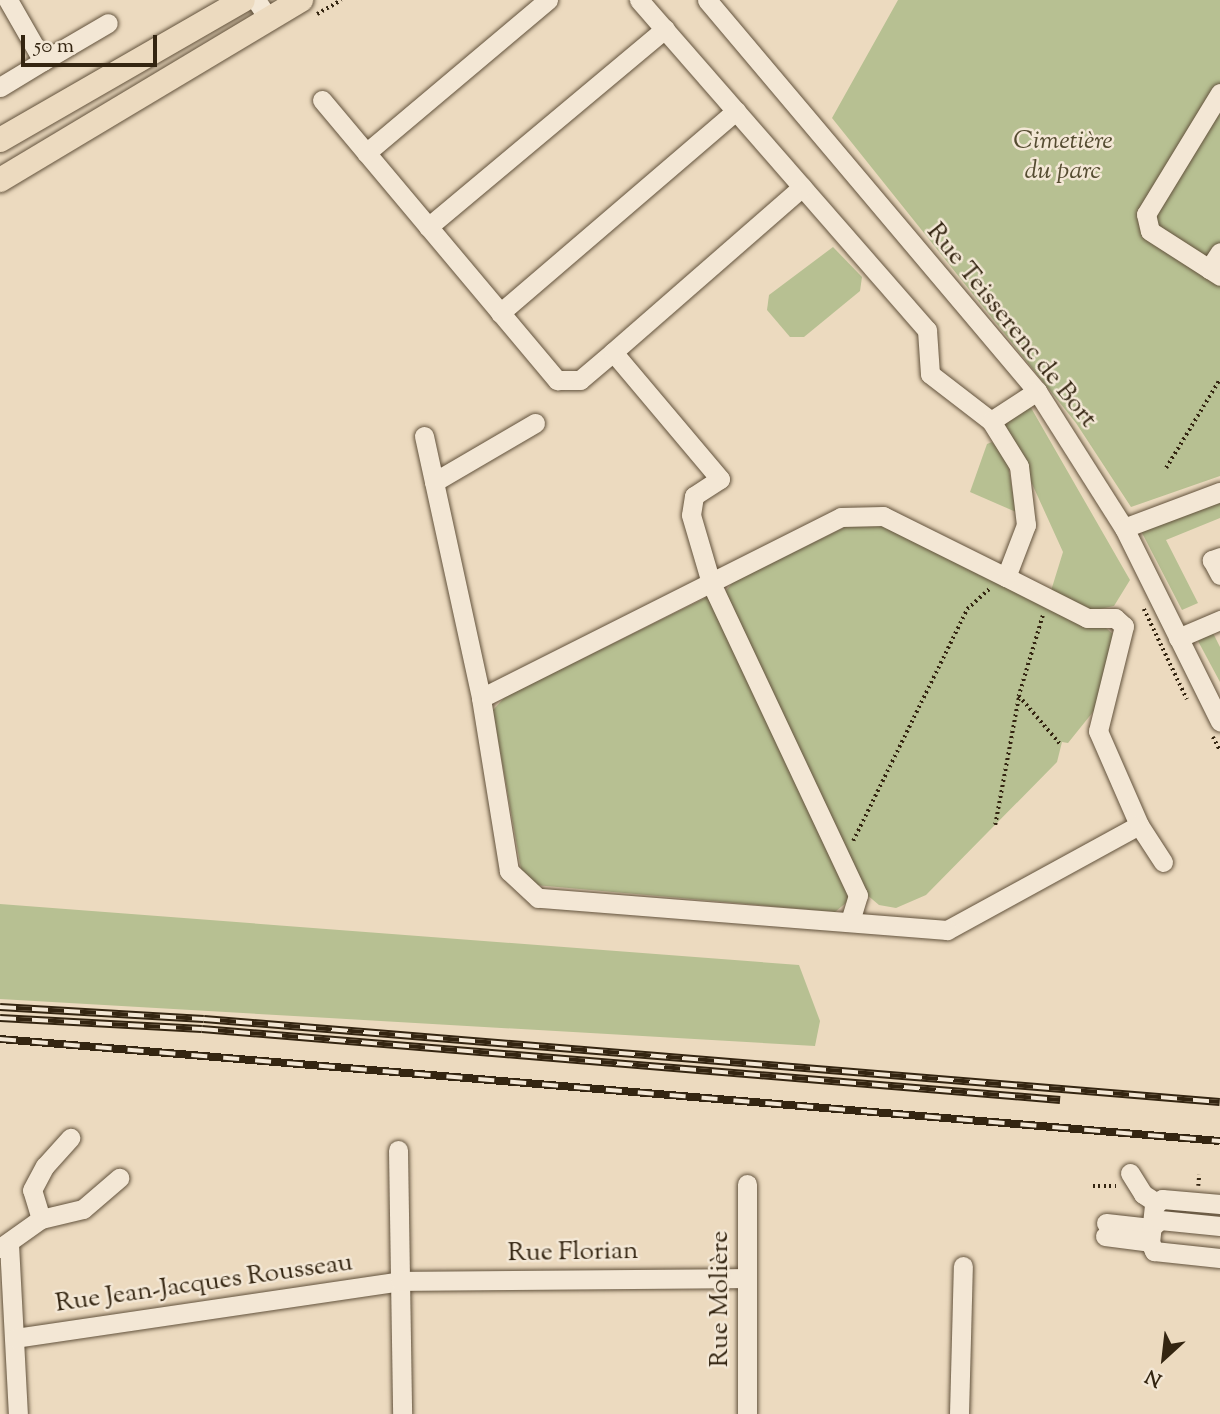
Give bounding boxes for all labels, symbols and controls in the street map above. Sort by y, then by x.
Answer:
scale bar [24,21,161,65]
text: 50 m [34,32,74,62]
park label: Cimetière du parc [1013,126,1113,188]
street label: Rue Teisserenc de Bort [919,217,1103,435]
street label: Rue Molière [705,1231,737,1367]
street label: Rue Florian [507,1236,639,1270]
street label: Rue Jean-Jacques Rousseau [53,1248,355,1320]
north arrow [1129,1323,1199,1393]
text: N [1141,1362,1167,1393]

